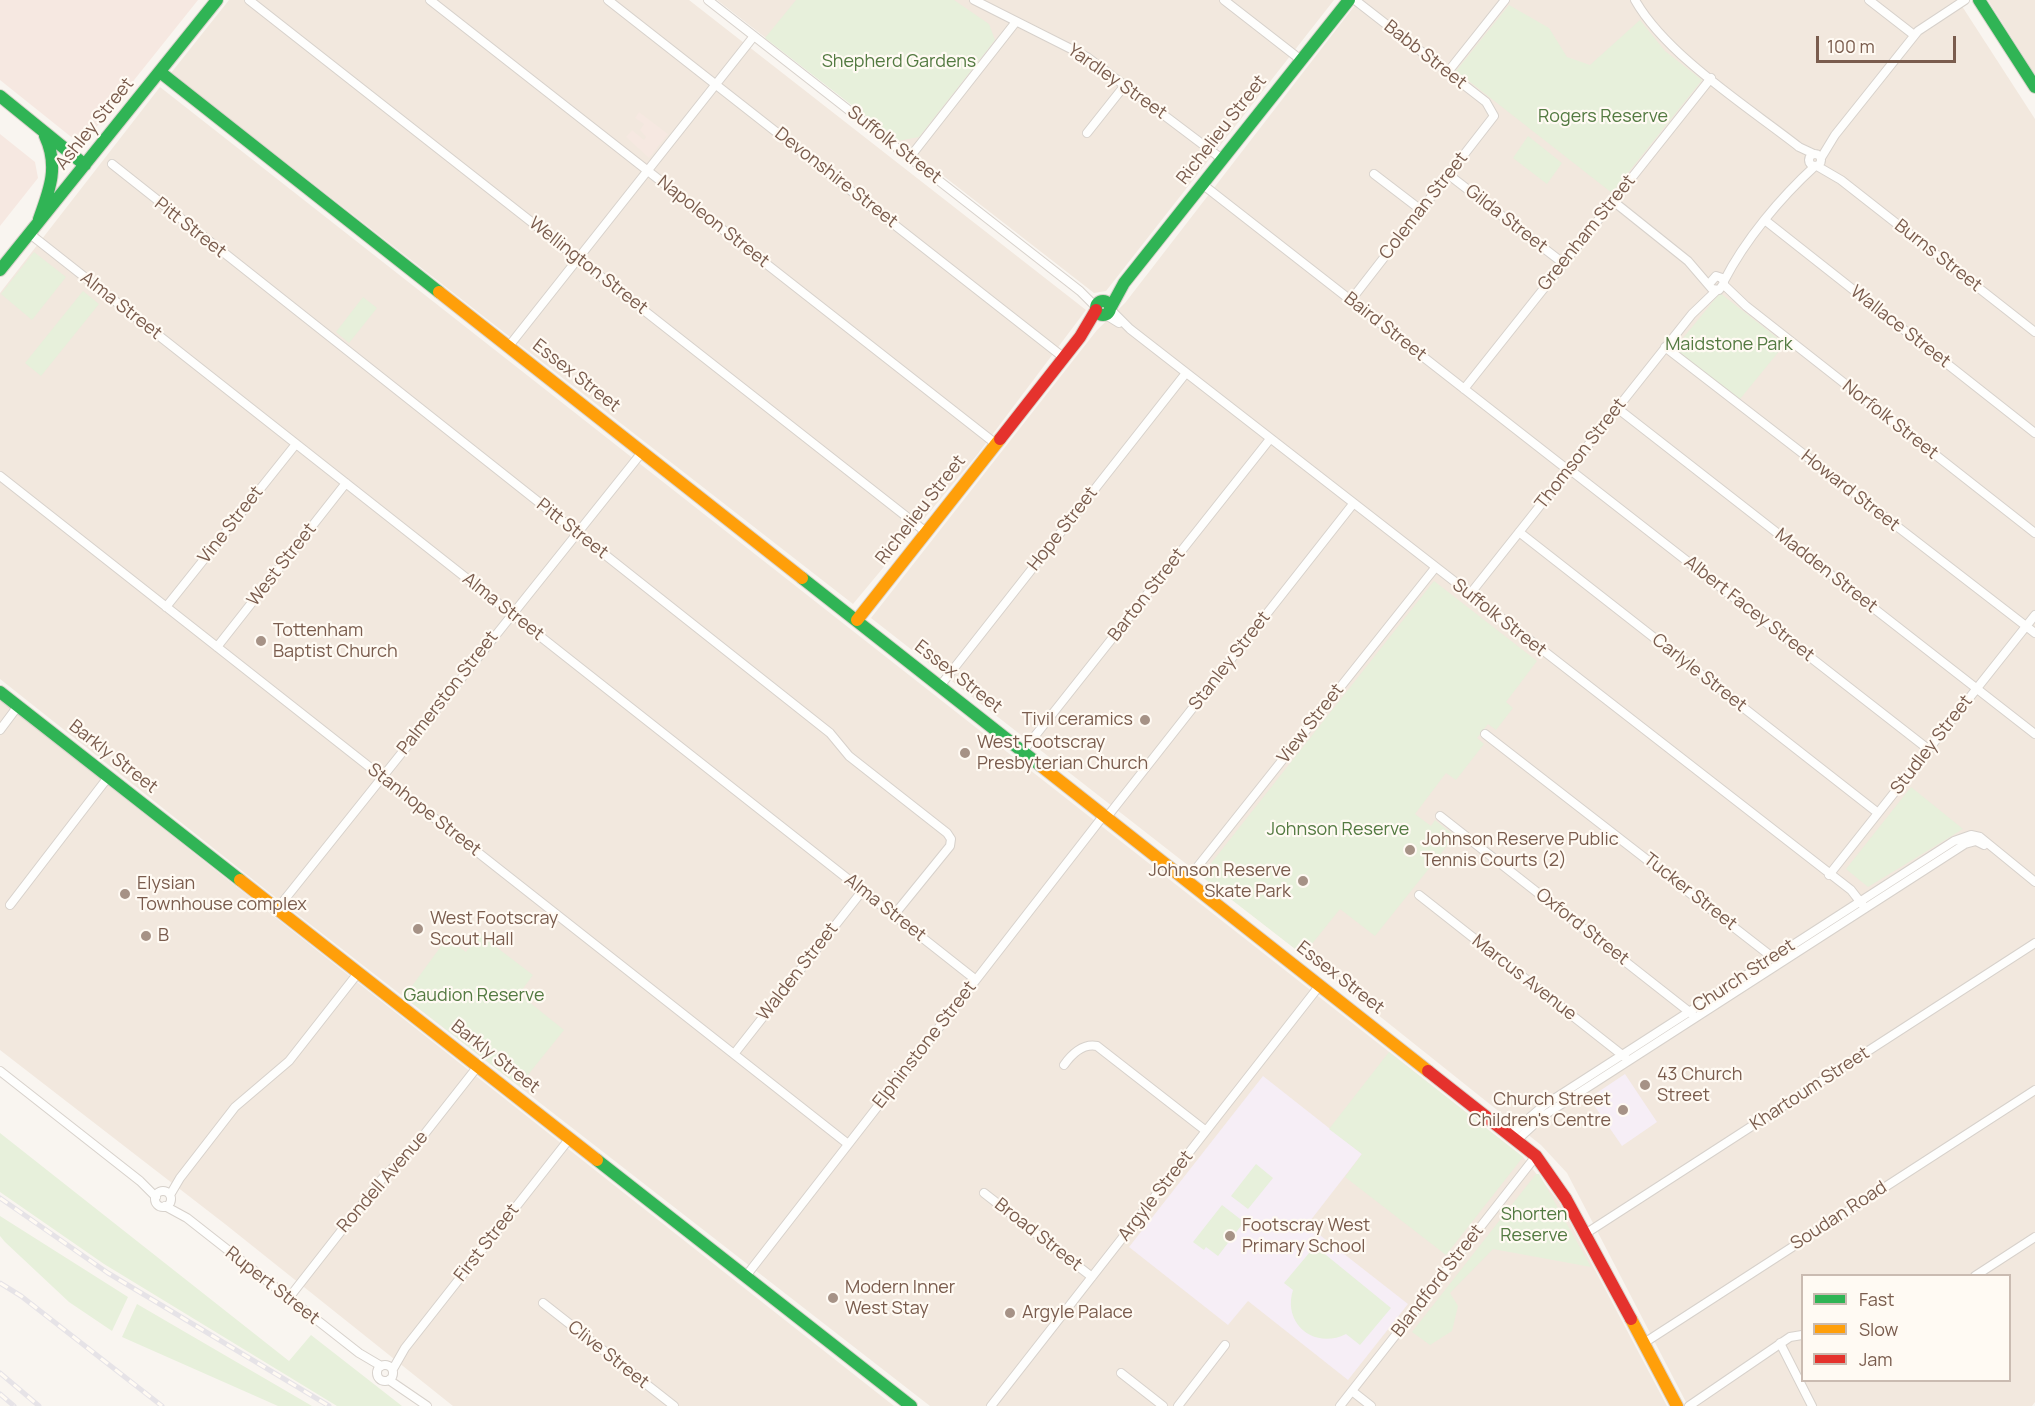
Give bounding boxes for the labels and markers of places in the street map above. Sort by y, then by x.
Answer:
place label: Tottenham Baptist Church [273,620,398,662]
marker: Tottenham Baptist Church [254,634,268,648]
place label: Tivil ceramics [1022,709,1133,731]
marker: Tivil ceramics [1138,713,1152,727]
place label: West Footscray Presbyterian Church [977,732,1148,774]
marker: West Footscray Presbyterian Church [958,746,972,760]
place label: Johnson Reserve Public Tennis Courts (2) [1422,829,1619,872]
marker: Johnson Reserve Public Tennis Courts (2) [1403,843,1417,857]
place label: Johnson Reserve Skate Park [1149,860,1291,902]
place label: Elysian Townhouse complex [137,873,307,916]
marker: Johnson Reserve Skate Park [1296,874,1310,888]
marker: Elysian Townhouse complex [118,887,132,901]
place label: West Footscray Scout Hall [430,908,558,950]
marker: West Footscray Scout Hall [411,922,425,936]
place label: B [158,925,169,947]
marker: B [139,929,153,943]
place label: 43 Church Street [1657,1064,1742,1106]
marker: 43 Church Street [1638,1078,1652,1092]
place label: Church Street Children's Centre [1469,1089,1611,1132]
marker: Church Street Children's Centre [1616,1103,1630,1117]
place label: Footscray West Primary School [1242,1215,1370,1258]
marker: Footscray West Primary School [1223,1229,1237,1243]
place label: Modern Inner West Stay [845,1277,955,1320]
marker: Modern Inner West Stay [826,1291,840,1305]
place label: Argyle Palace [1022,1302,1133,1324]
marker: Argyle Palace [1003,1306,1017,1320]

